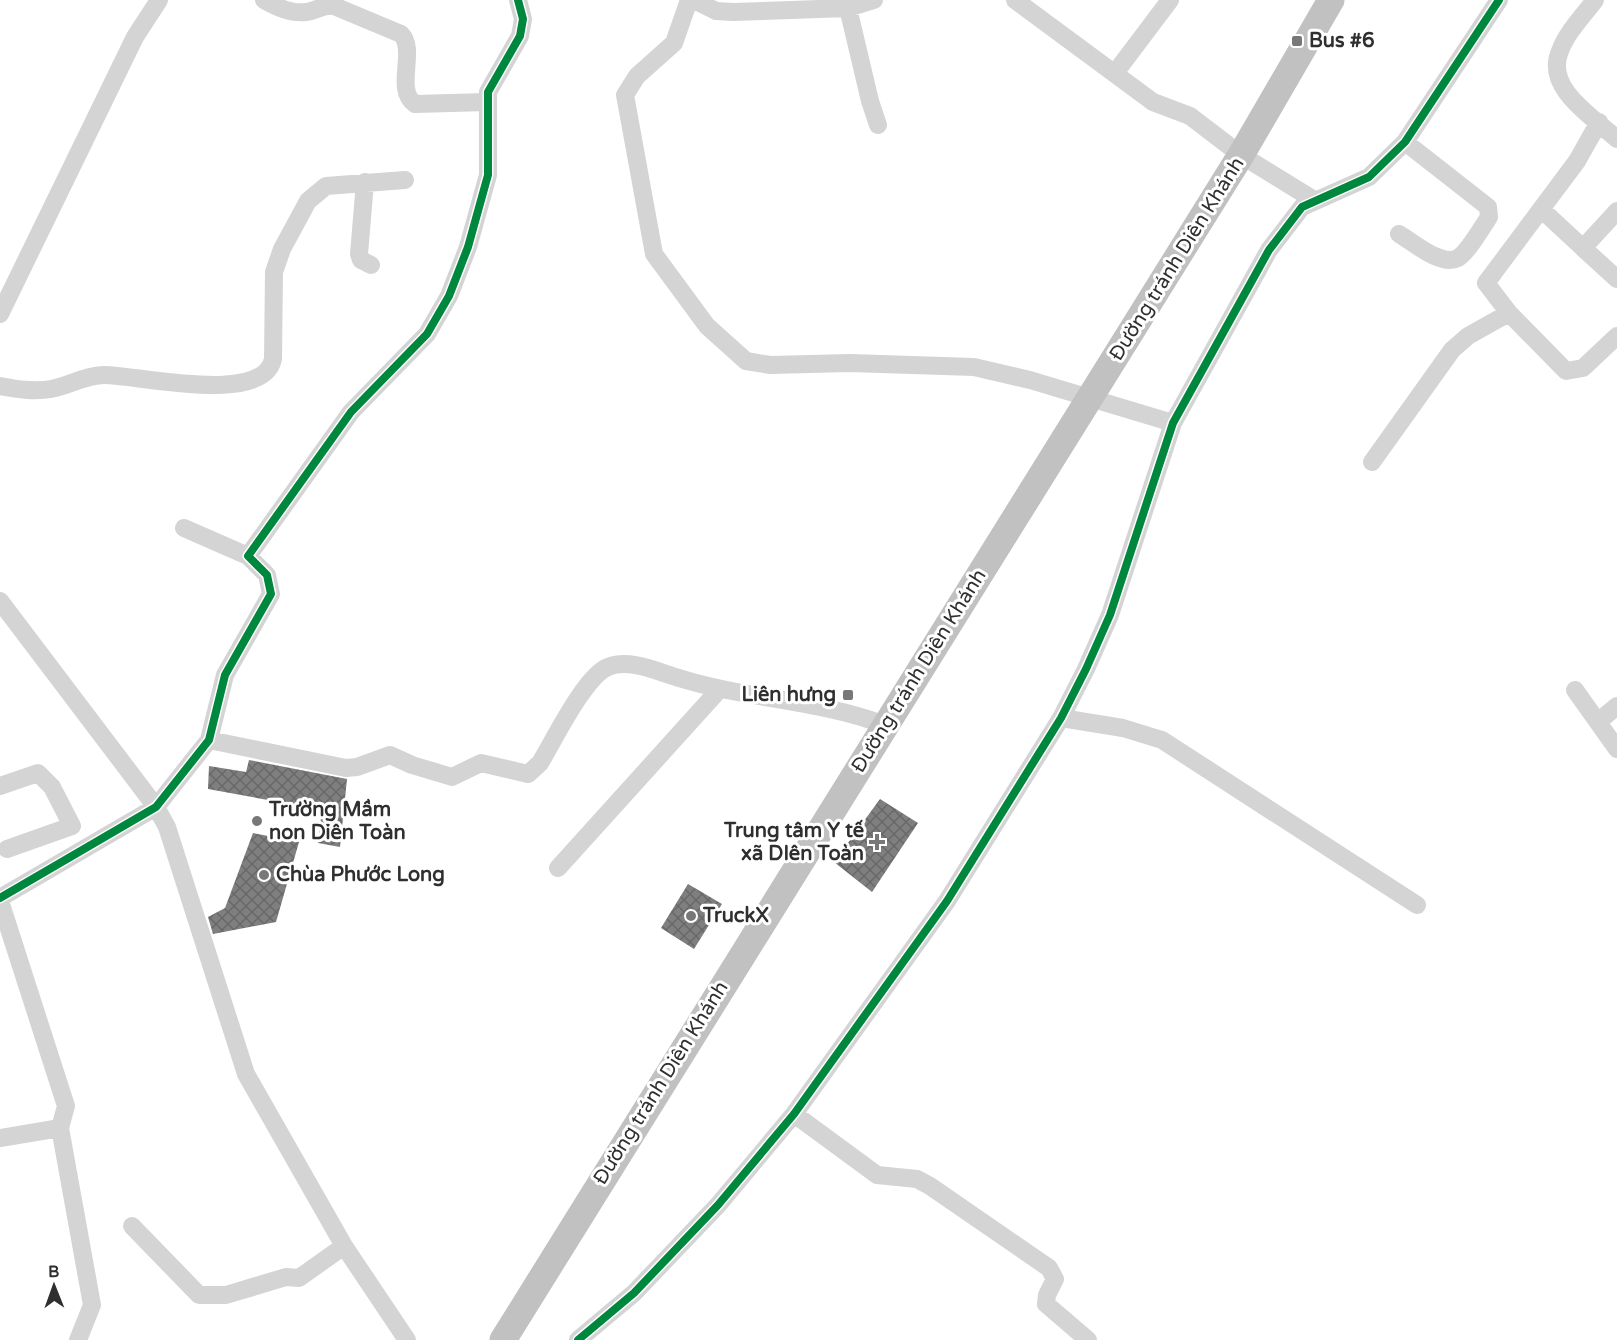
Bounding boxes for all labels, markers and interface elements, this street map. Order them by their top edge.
place label: Bus #6 [1309,29,1375,53]
marker: Bus #6 [1290,34,1304,48]
street label: Đường tránh Diên Khánh [1104,153,1250,365]
street label: Đường tránh Diên Khánh [846,565,992,777]
place label: Liên hưng [742,683,836,707]
marker: Liên hưng [841,688,855,702]
place label: Trường Mầm non Diên Toàn [268,798,406,845]
marker: Trường Mầm non Diên Toàn [250,814,264,828]
place label: Trung tâm Y tế xã DIên Toàn [723,819,864,866]
marker: Trung tâm Y tế xã DIên Toàn [868,833,886,851]
place label: Chùa Phước Long [276,863,445,887]
marker: Chùa Phước Long [257,868,271,882]
place label: TruckX [702,904,769,928]
marker: TruckX [684,909,698,923]
street label: Đường tránh Diên Khánh [588,977,734,1189]
north arrow [24,1256,84,1316]
text: B [48,1262,59,1282]

